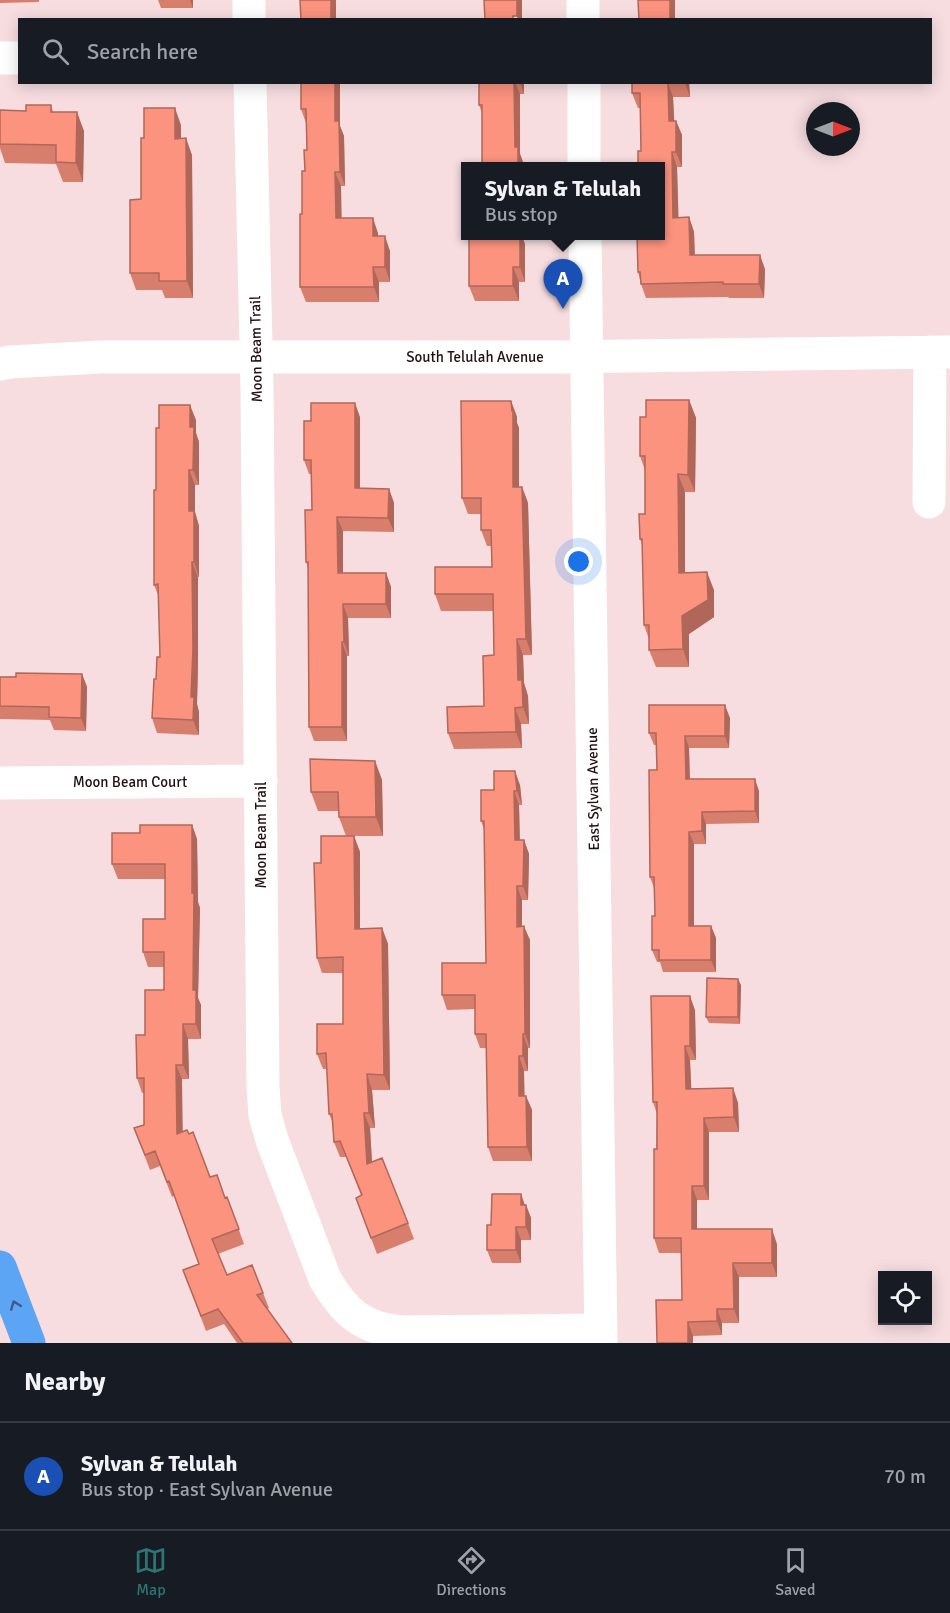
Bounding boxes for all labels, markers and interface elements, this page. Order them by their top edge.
search box [18,18,932,84]
icon: search [39,35,72,68]
text: Search here [87,38,198,65]
north arrow [806,102,860,156]
popup [461,162,665,240]
text: Sylvan & Telulah [485,175,641,202]
text: Bus stop [485,202,558,227]
pin: A [544,260,582,309]
street label: Moon Beam Trail [246,295,266,403]
street label: South Telulah Avenue [406,348,544,366]
your location [564,547,593,576]
street label: East Sylvan Avenue [583,727,603,851]
street label: Moon Beam Court [73,773,187,791]
street label: Moon Beam Trail [252,782,270,888]
map controls [878,1271,932,1325]
button: locate [878,1271,932,1325]
one-way arrow [10,1300,22,1311]
text: Nearby [24,1366,105,1398]
text: Sylvan & Telulah [81,1450,238,1477]
text: A [37,1464,50,1489]
text: 70 m [884,1464,926,1489]
text: Bus stop · East Sylvan Avenue [81,1477,333,1502]
tab: Map [134,1544,167,1600]
tab: Directions [436,1544,506,1600]
tab: Saved [775,1544,816,1600]

